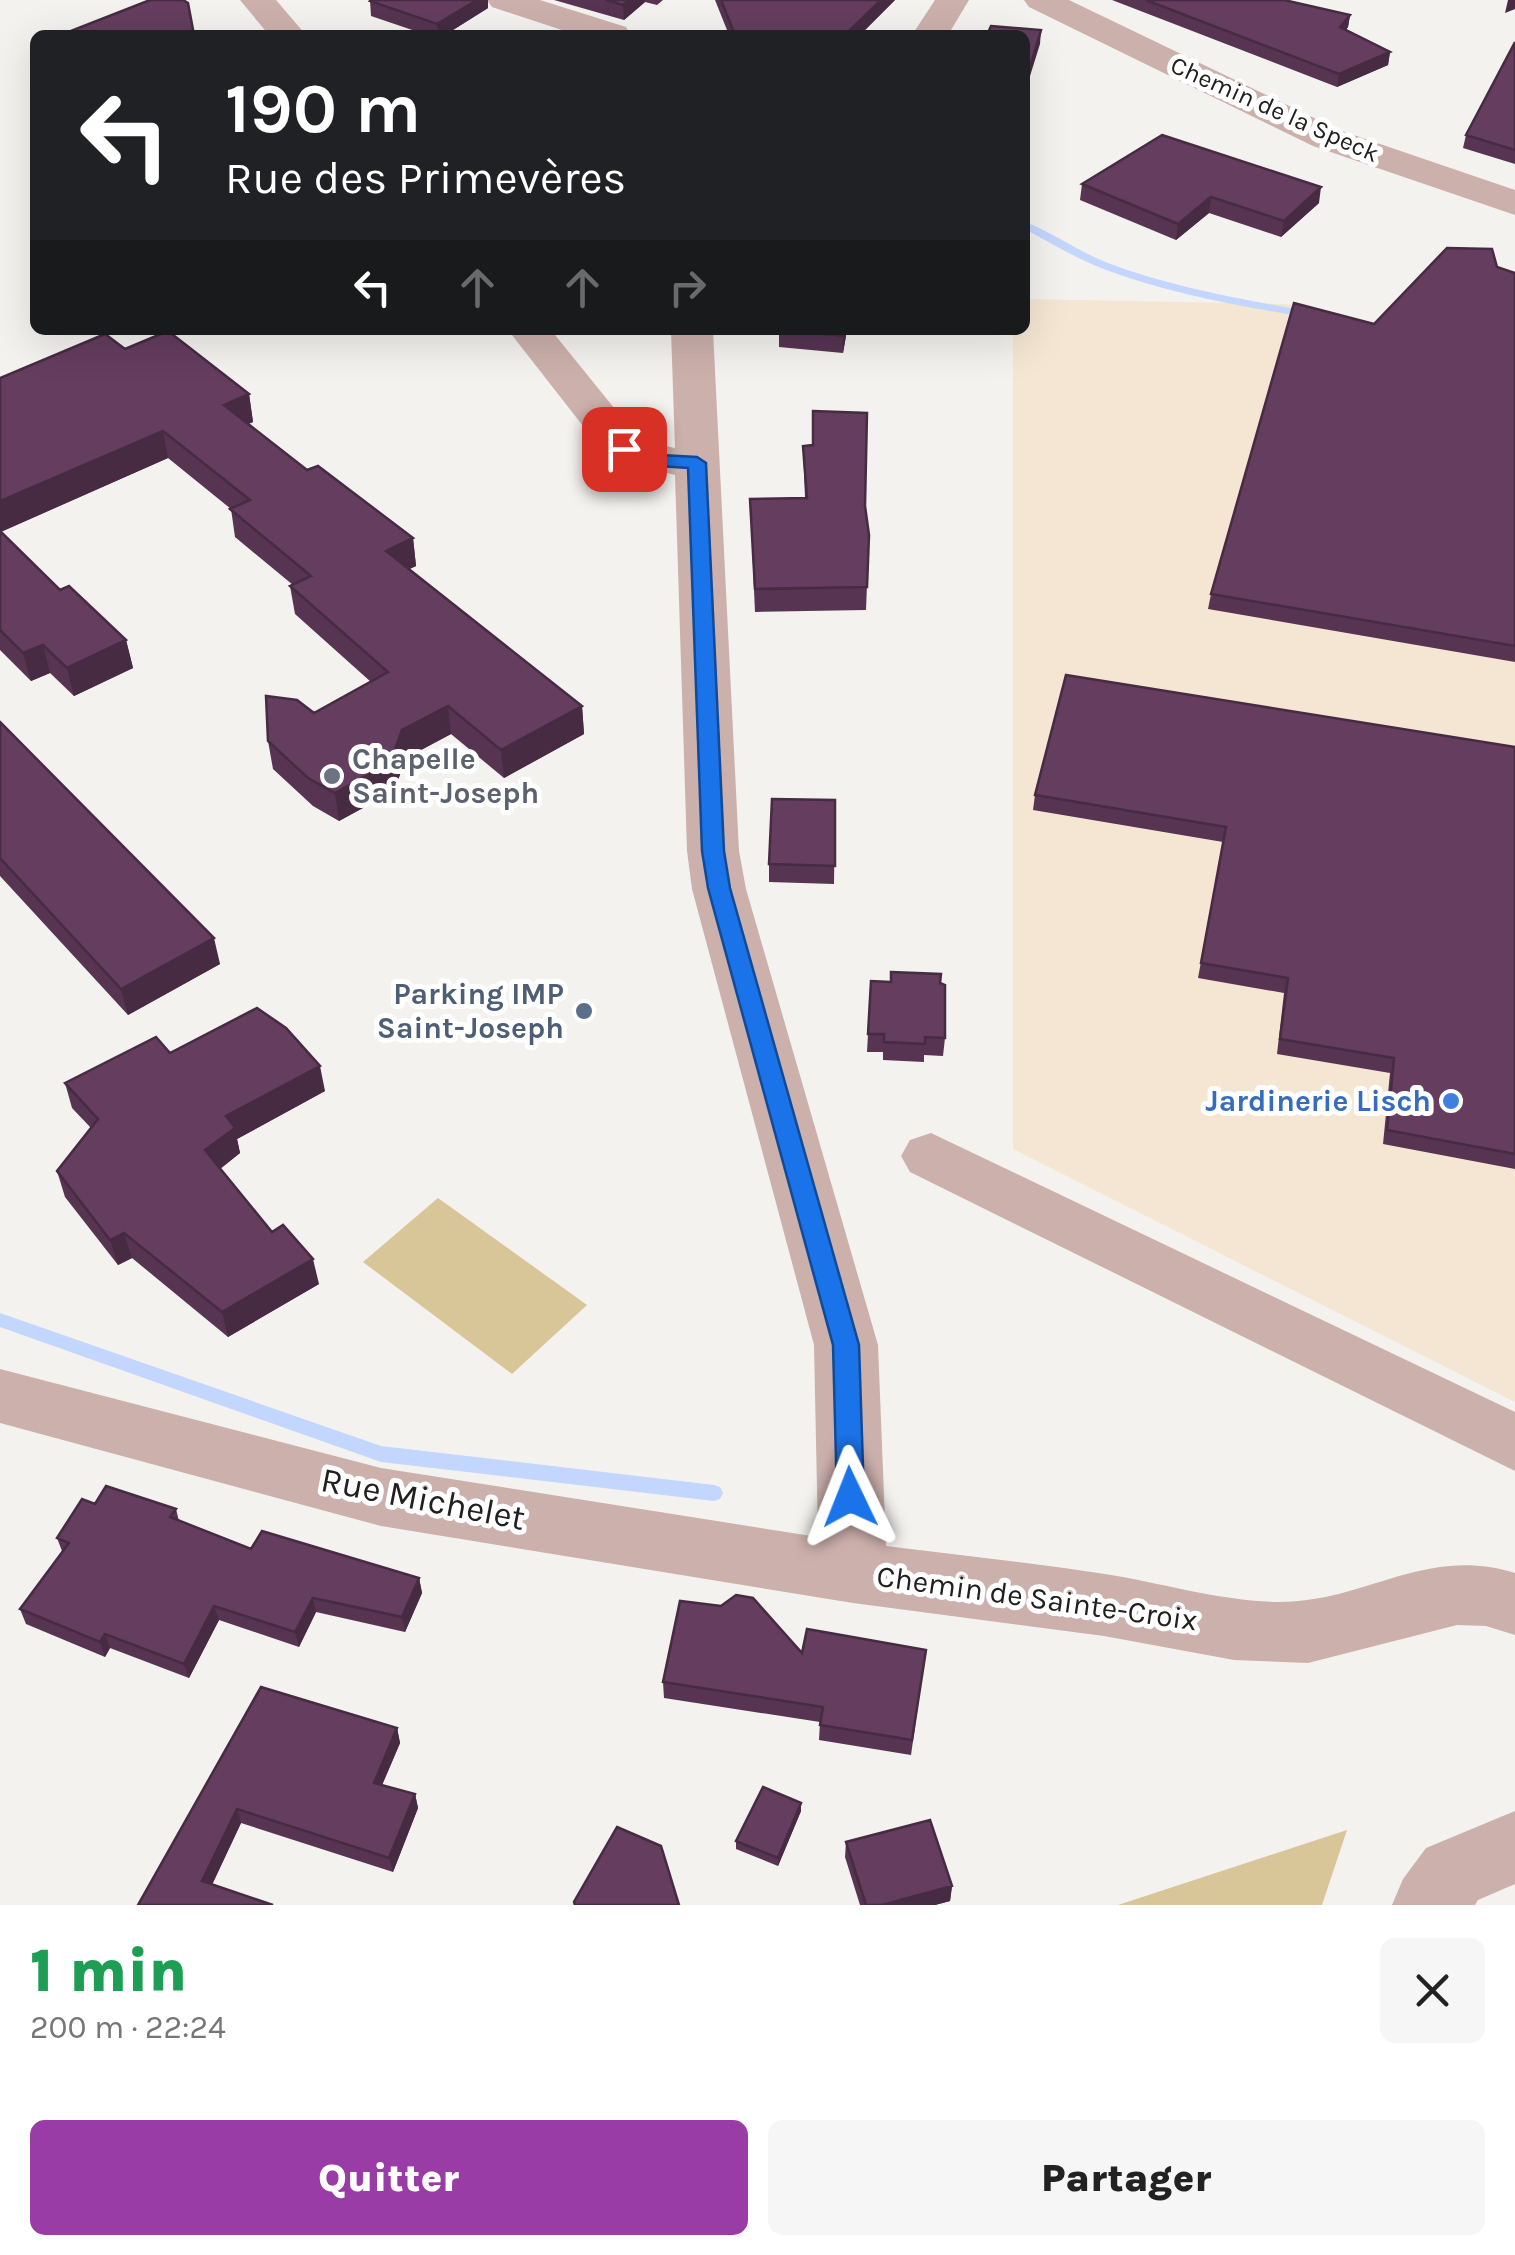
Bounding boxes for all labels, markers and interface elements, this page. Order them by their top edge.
street label: Chemin de la Speck [1166,50,1384,168]
text: 190 m [225,68,421,150]
icon: left [60,70,190,200]
text: Rue des Primevères [225,152,626,204]
icon: left [345,260,400,315]
icon: ahead [450,260,505,315]
icon: ahead [555,260,610,315]
icon: right [660,260,715,315]
pin [582,407,667,492]
icon: arrive [597,422,652,477]
place label: Chapelle Saint-Joseph [352,741,539,811]
marker: Chapelle Saint-Joseph [321,765,343,787]
place label: Parking IMP Saint-Joseph [377,976,564,1046]
marker: Parking IMP Saint-Joseph [573,1000,595,1022]
place label: Jardinerie Lisch [1205,1083,1431,1119]
marker: Jardinerie Lisch [1440,1090,1462,1112]
position arrow [798,1445,902,1549]
street label: Rue Michelet [317,1459,529,1539]
street label: Chemin de Sainte-Croix [874,1558,1200,1638]
text: 1 min [30,1936,187,2006]
button: close [1380,1938,1485,2043]
text: 200 m · 22:24 [30,2009,226,2046]
button: Quitter [30,2120,748,2235]
button: Partager [768,2120,1485,2235]

